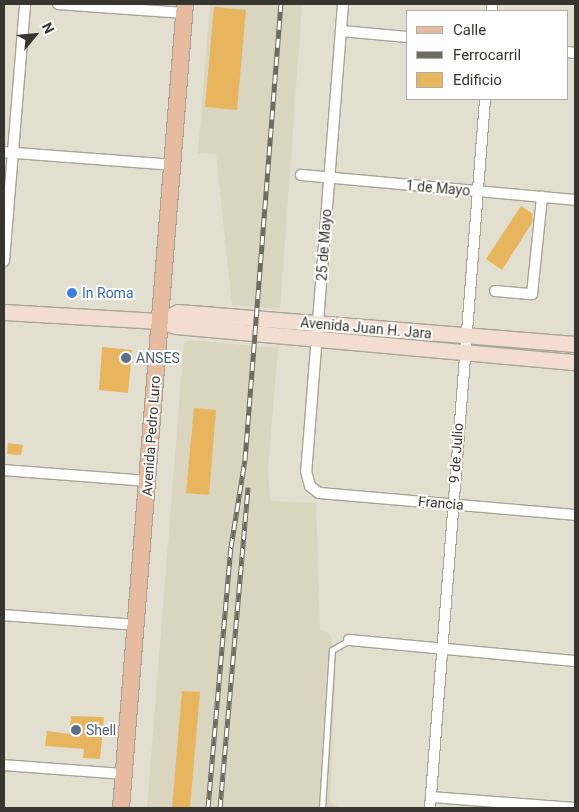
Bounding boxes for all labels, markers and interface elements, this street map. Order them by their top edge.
north arrow [10,10,60,60]
legend [406,10,569,100]
text: N [39,20,58,36]
text: Calle [453,21,486,39]
text: Ferrocarril [453,46,521,64]
text: Edificio [453,71,502,89]
street label: 1 de Mayo [405,177,471,199]
street label: 25 de Mayo [313,208,335,282]
place label: In Roma [82,285,134,301]
marker: In Roma [66,287,78,299]
street label: Avenida Juan H. Jara [300,314,432,342]
place label: ANSES [136,350,180,366]
marker: ANSES [120,352,132,364]
street label: Avenida Pedro Luro [138,375,164,497]
street label: 9 de Julio [446,422,466,484]
street label: Francia [417,493,465,513]
place label: Shell [86,722,116,738]
marker: Shell [70,724,82,736]

